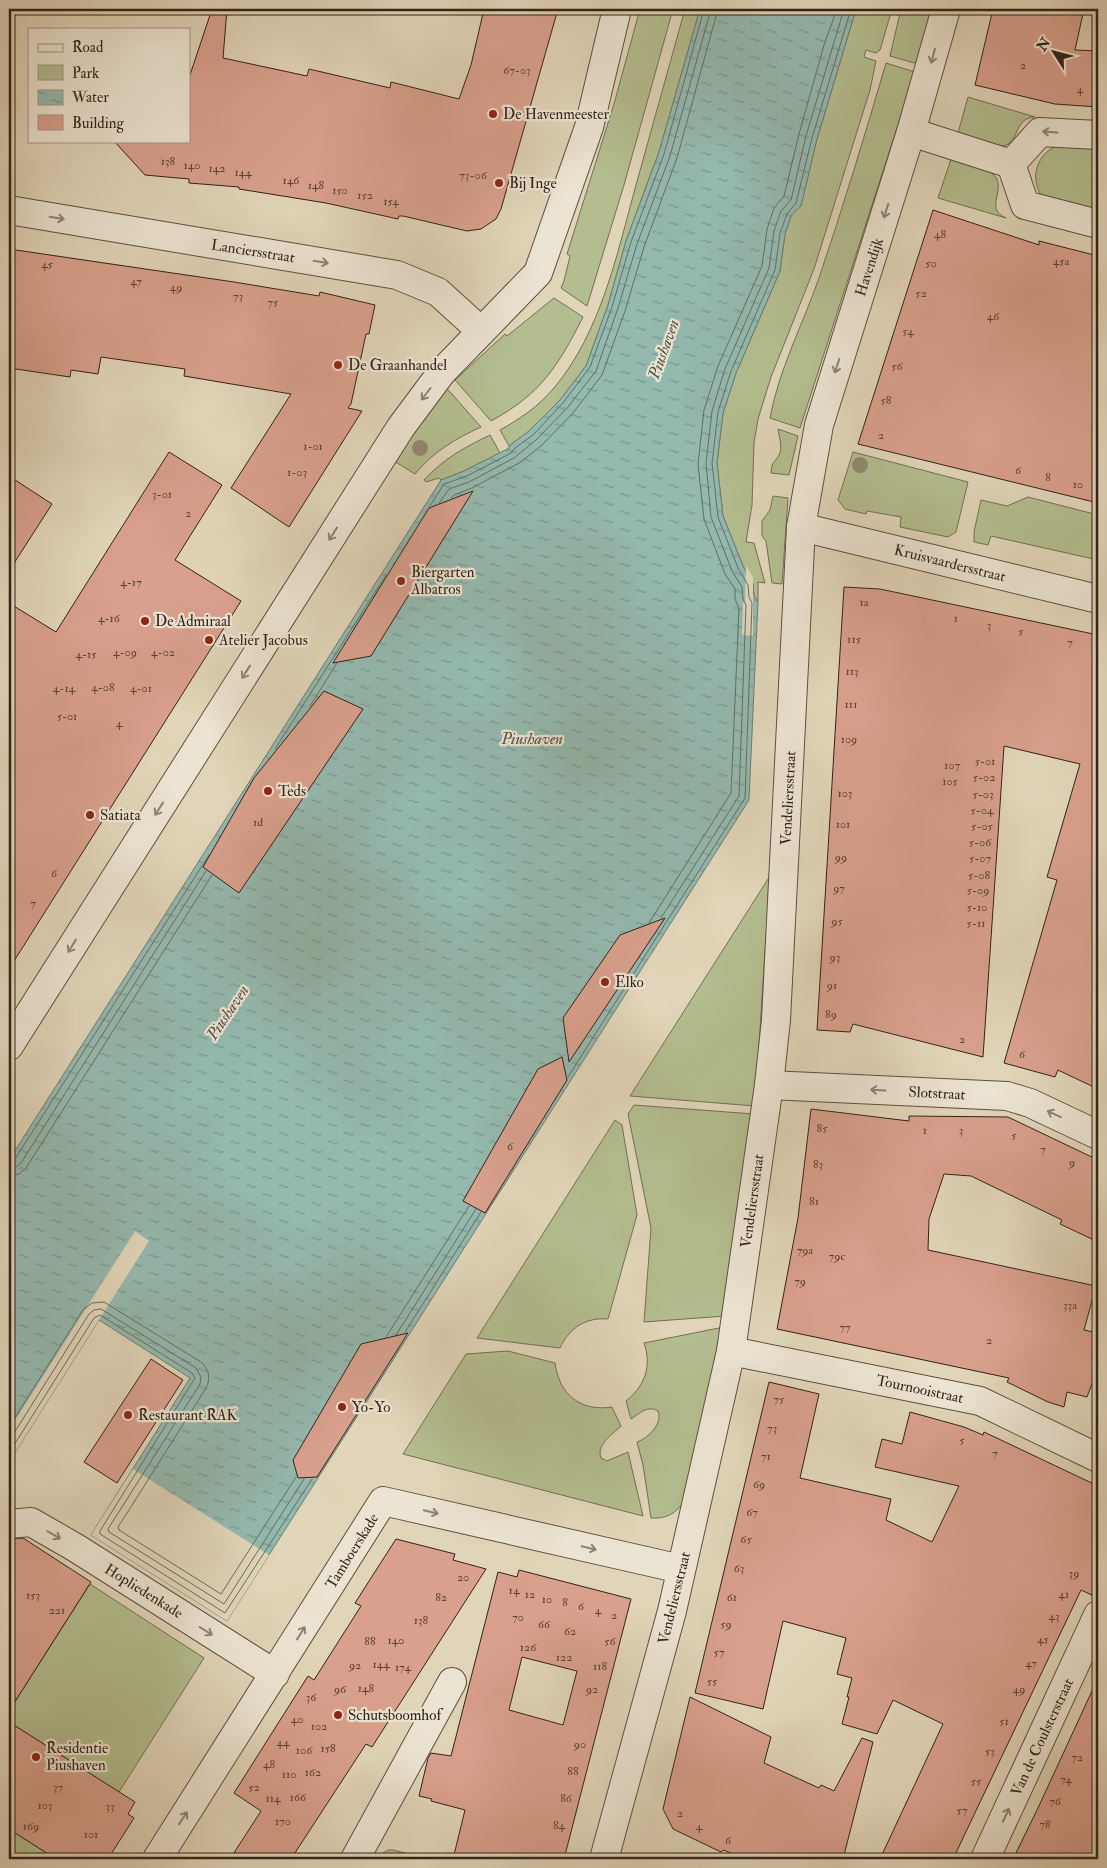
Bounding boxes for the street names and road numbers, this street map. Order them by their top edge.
street label: Havendijk [851,235,888,299]
street label: Lanciersstraat [210,236,296,268]
street label: Kruisvaardersstraat [892,540,1008,587]
street label: Vendeliersstraat [777,750,800,846]
street label: Slotstraat [908,1083,966,1104]
street label: Vendeliersstraat [737,1153,769,1249]
street label: Tournooistraat [875,1371,965,1408]
street label: Tamboerskade [322,1510,383,1593]
street label: Vendeliersstraat [654,1550,695,1646]
street label: Hopliedenkade [100,1560,187,1624]
street label: Van de Coulsterstraat [1007,1675,1078,1799]

